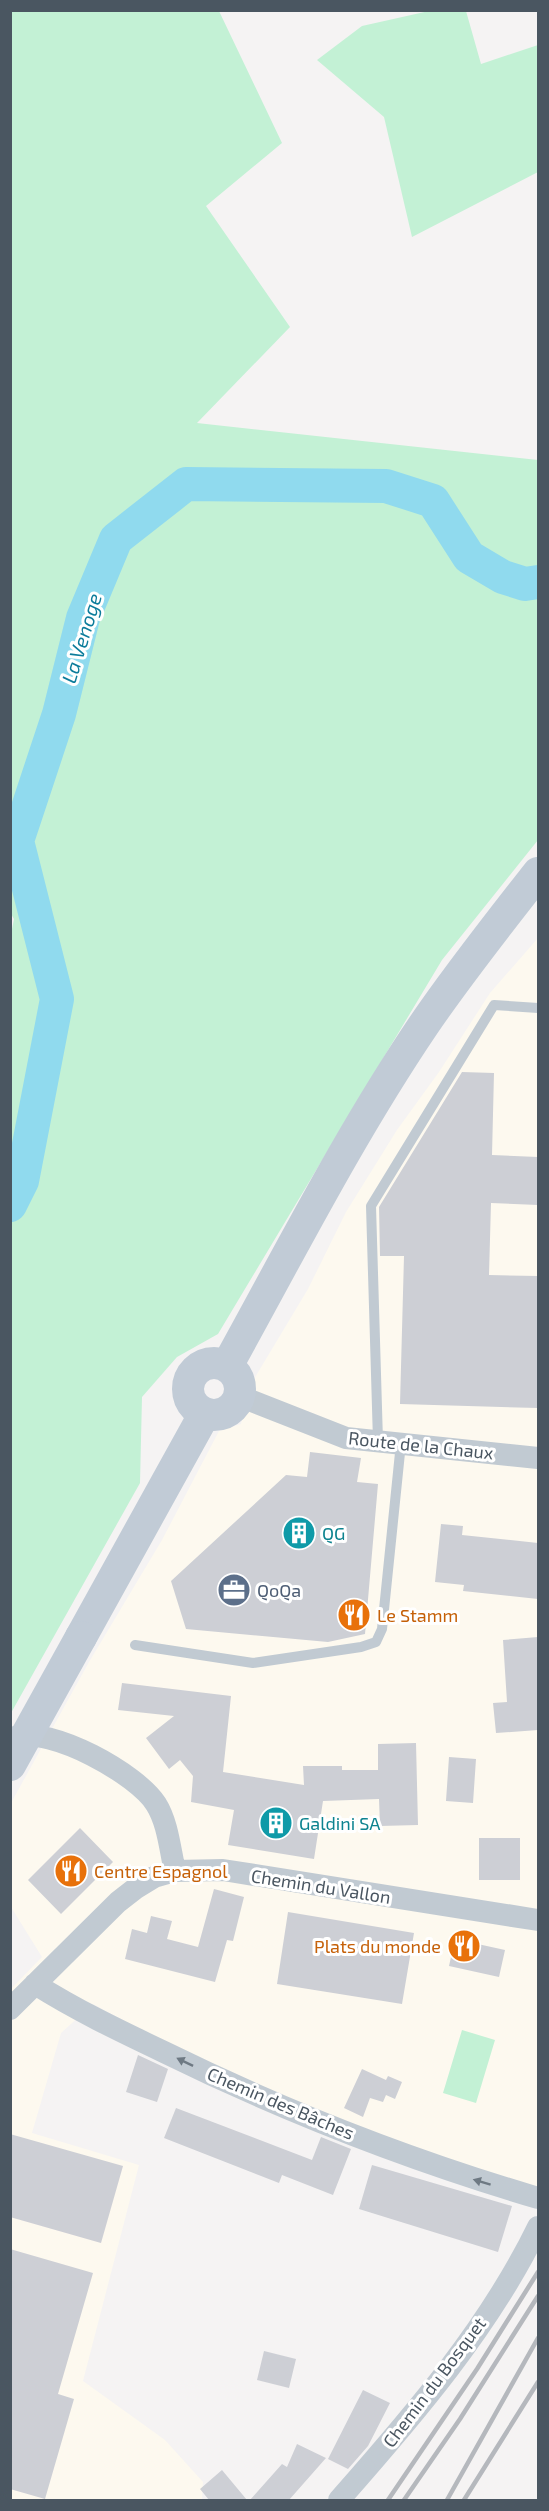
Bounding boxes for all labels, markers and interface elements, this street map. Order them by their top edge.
water label: La Venoge [56,590,106,686]
street label: Route de la Chaux [347,1426,495,1464]
building icon: QG [281,1515,317,1551]
place label: QG [322,1522,345,1544]
office icon: QoQa [216,1572,252,1608]
place label: QoQa [257,1579,301,1601]
restaurant icon: Le Stamm [336,1597,372,1633]
place label: Le Stamm [377,1604,458,1626]
building icon: Galdini SA [258,1805,294,1841]
place label: Galdini SA [299,1812,381,1834]
restaurant icon: Centre Espagnol [53,1853,89,1889]
place label: Centre Espagnol [94,1860,228,1882]
street label: Chemin du Vallon [250,1864,392,1908]
restaurant icon: Plats du monde [446,1928,482,1964]
place label: Plats du monde [314,1935,441,1957]
one-way arrow [176,2057,193,2067]
street label: Chemin des Bâches [204,2062,358,2144]
one-way arrow [473,2177,491,2186]
street label: Chemin du Bosquet [378,2312,490,2451]

